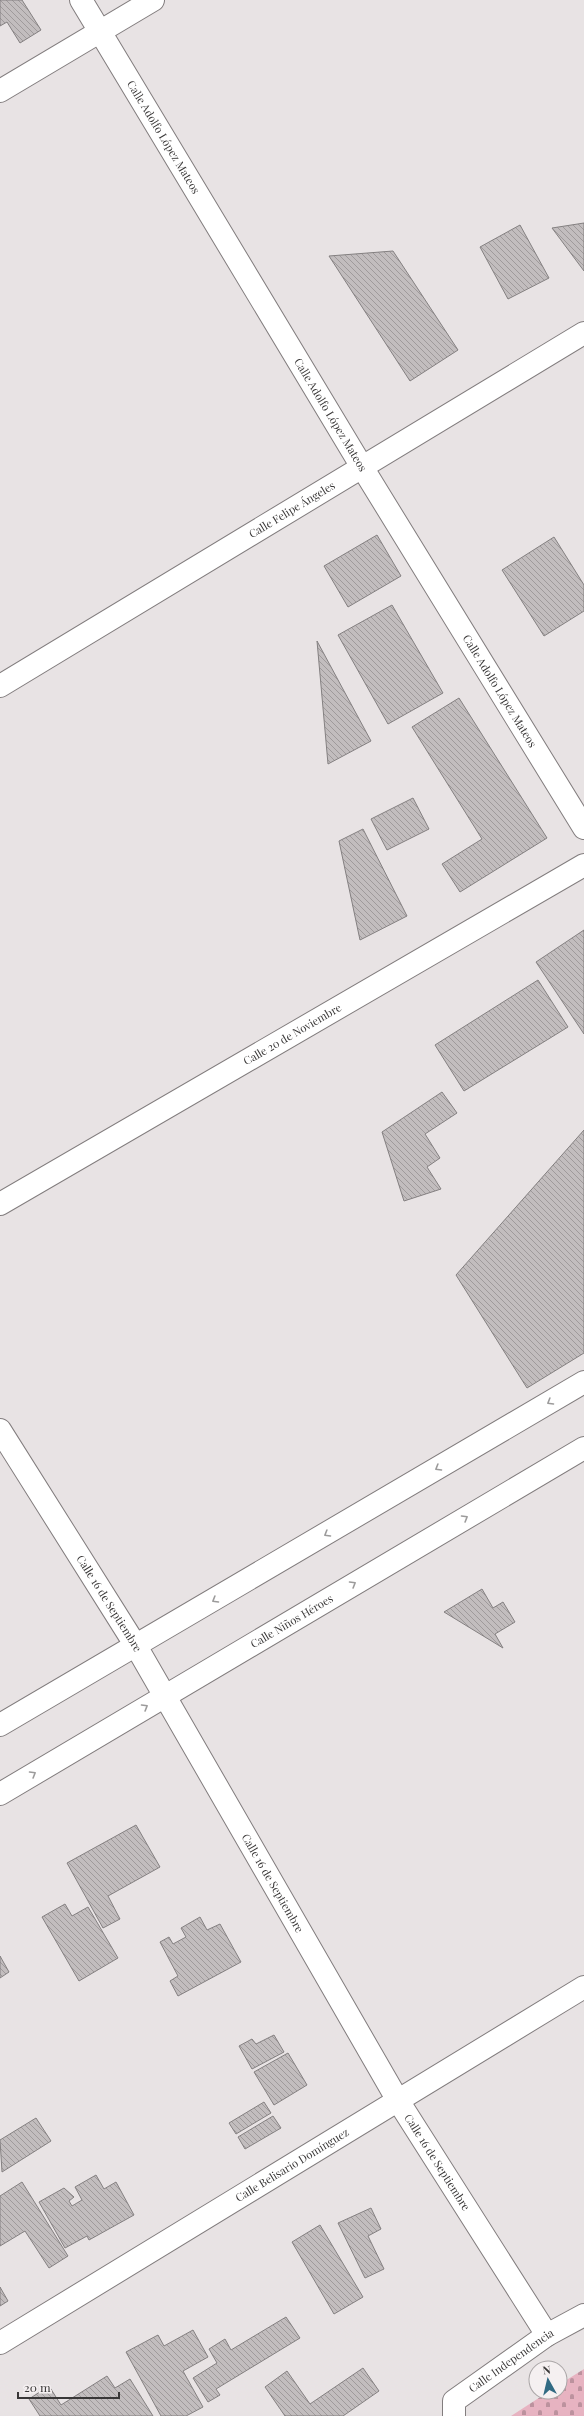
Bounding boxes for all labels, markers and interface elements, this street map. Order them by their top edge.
street label: Calle Adolfo López Mateos [124,77,204,196]
street label: Calle Adolfo López Mateos [291,355,371,474]
street label: Calle Felipe Ángeles [246,477,338,541]
street label: Calle Adolfo López Mateos [460,632,541,750]
street label: Calle 20 de Noviembre [240,999,344,1068]
one-way arrow [547,1397,554,1404]
one-way arrow [435,1463,443,1470]
one-way arrow [461,1515,468,1523]
one-way arrow [324,1529,331,1537]
street label: Calle 16 de Septiembre [74,1552,146,1655]
one-way arrow [349,1582,356,1589]
street label: Calle Niños Héroes [247,1590,336,1651]
one-way arrow [212,1596,219,1603]
one-way arrow [141,1705,148,1712]
one-way arrow [29,1772,36,1779]
street label: Calle 16 de Septiembre [239,1831,308,1935]
street label: Calle 16 de Septiembre [401,2111,474,2214]
street label: Calle Belisario Domínguez [232,2124,351,2205]
street label: Calle Independencia [465,2325,557,2395]
north arrow [528,2360,568,2400]
text: N [542,2362,552,2378]
scale bar [18,2374,119,2400]
text: 20 m [24,2379,51,2395]

